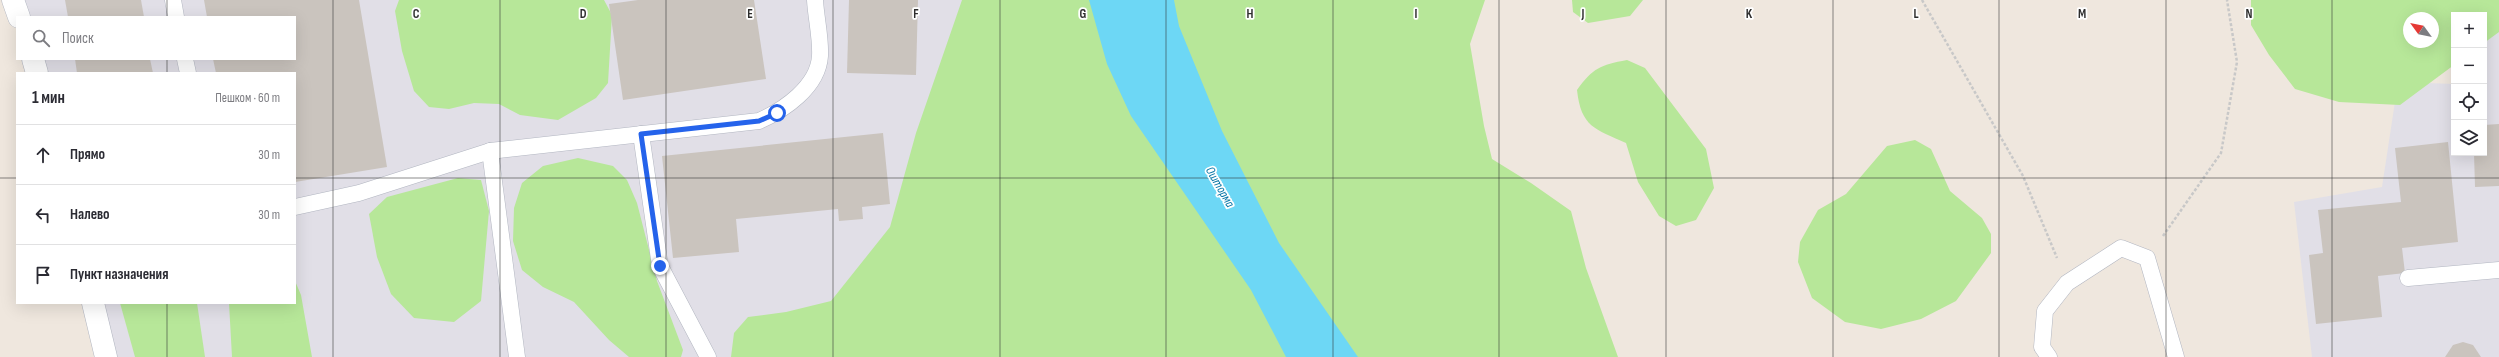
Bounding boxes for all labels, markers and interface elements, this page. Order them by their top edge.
text: C [413,6,420,22]
text: D [580,6,587,22]
text: E [747,6,753,22]
text: F [913,6,919,22]
text: G [1080,6,1087,22]
text: H [1247,6,1254,22]
text: I [1415,6,1418,22]
text: J [1581,6,1585,22]
text: K [1746,6,1753,22]
text: L [1913,6,1919,22]
text: M [2078,6,2086,22]
text: N [2246,6,2253,22]
north arrow [2403,12,2439,48]
map controls [2451,12,2487,156]
button: + [2451,12,2487,48]
search box [16,16,296,60]
icon: search [30,27,52,49]
text: Поиск [62,29,94,48]
button: − [2451,48,2487,84]
button: locate [2451,84,2487,120]
text: 1 мин [32,88,65,108]
text: Пешком · 60 m [215,90,280,106]
route start [768,104,786,122]
button: layers [2451,120,2487,156]
icon: ahead [32,144,54,166]
text: Прямо [70,145,105,164]
text: 30 m [258,147,280,163]
water label: Ошторма [1202,164,1238,211]
icon: left [32,204,54,226]
text: Налево [70,205,110,224]
text: 30 m [258,207,280,223]
route end [651,257,669,275]
icon: arrive [32,264,54,286]
text: Пункт назначения [70,265,168,284]

